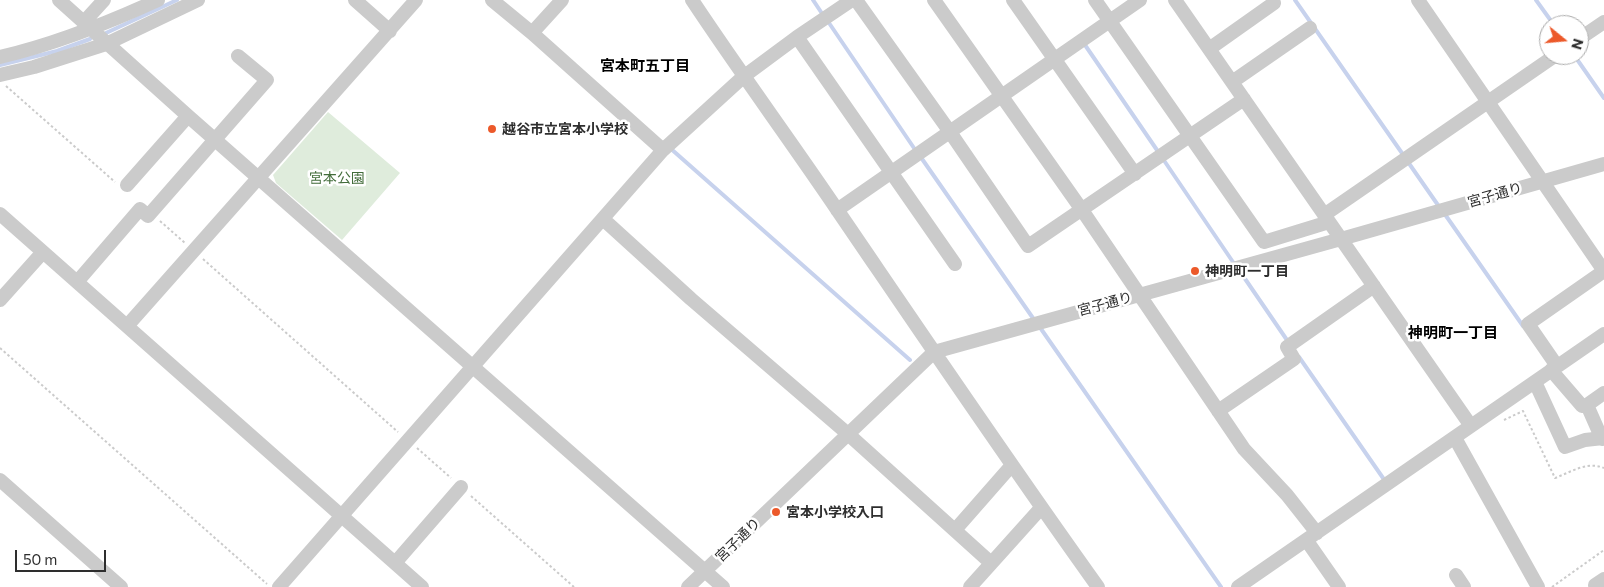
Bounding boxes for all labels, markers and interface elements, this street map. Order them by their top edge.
north arrow [1539,15,1589,65]
text: N [1568,37,1588,52]
district label: 宮本町五丁目 [600,57,690,75]
place label: 越谷市立宮本小学校 [502,121,628,137]
marker: 越谷市立宮本小学校 [486,123,498,135]
park label: 宮本公園 [309,170,365,186]
street label: 宮子通り [1466,179,1524,211]
place label: 神明町一丁目 [1205,263,1289,279]
marker: 神明町一丁目 [1189,265,1201,277]
street label: 宮子通り [1076,289,1134,319]
district label: 神明町一丁目 [1408,324,1498,342]
place label: 宮本小学校入口 [786,504,884,520]
marker: 宮本小学校入口 [770,506,782,518]
street label: 宮子通り [712,515,764,565]
scale bar [18,540,109,572]
text: 50 m [23,550,57,568]

